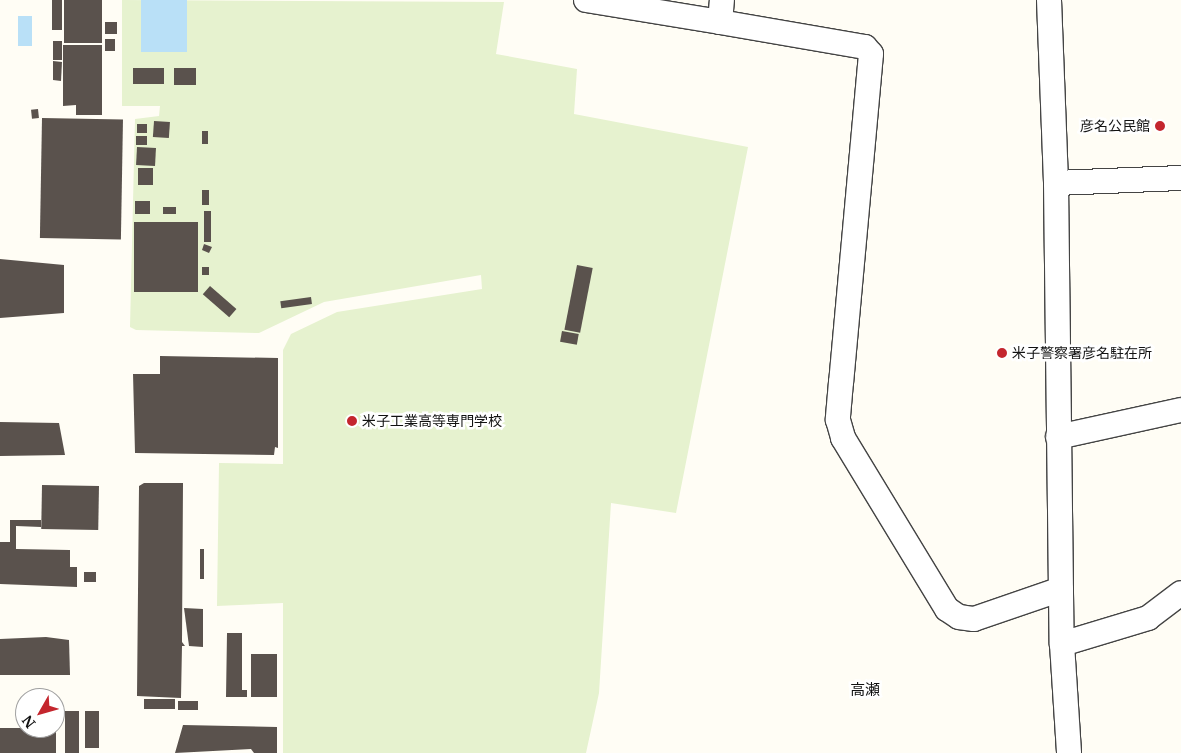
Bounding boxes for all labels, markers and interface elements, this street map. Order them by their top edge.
place label: 彦名公民館 [1080,118,1150,134]
marker: 彦名公民館 [1154,120,1166,132]
place label: 米子警察署彦名駐在所 [1012,345,1152,361]
marker: 米子警察署彦名駐在所 [996,347,1008,359]
place label: 米子工業高等専門学校 [362,413,502,429]
marker: 米子工業高等専門学校 [346,415,358,427]
district label: 高瀬 [850,681,880,699]
north arrow [15,688,65,738]
text: N [18,712,39,732]

